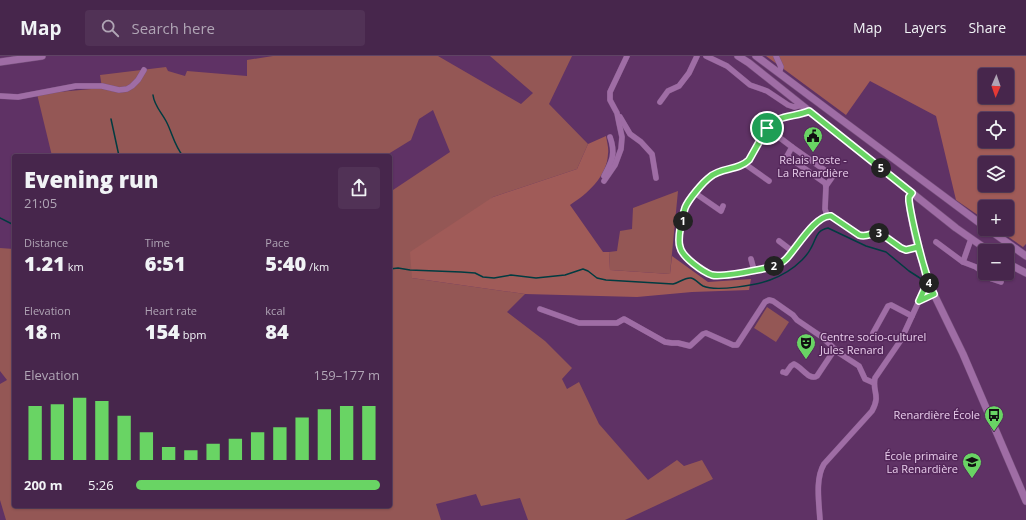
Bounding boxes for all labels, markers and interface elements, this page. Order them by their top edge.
search box [85,10,365,46]
text: Map [20,15,61,41]
icon: search [99,17,121,39]
text: Search here [131,18,215,38]
text: Map [853,18,882,37]
text: Layers [904,18,946,37]
text: Share [968,18,1006,37]
north arrow [978,68,1014,104]
map controls [978,68,1014,280]
pin [750,111,784,145]
button: locate [978,112,1014,148]
icon: arrive [756,117,778,139]
public building icon: Relais Poste - La Renardière [802,125,824,153]
place label: Relais Poste - La Renardière [777,152,849,180]
button: layers [978,156,1014,192]
pin: 5 [871,158,891,178]
text: 5 [878,160,884,175]
text: Evening run [24,164,159,194]
button: share [338,167,380,209]
text: 21:05 [24,194,57,212]
button: + [978,200,1014,236]
pin: 1 [673,211,693,231]
text: 1 [680,213,686,228]
pin: 3 [869,223,889,243]
text: 3 [876,225,882,240]
text: Distance [24,235,68,250]
text: Time [145,235,170,250]
text: Pace [265,235,290,250]
button: − [978,244,1014,280]
text: 1.21 [24,250,65,277]
text: 6:51 [145,250,186,277]
text: 5:40 [265,250,306,277]
pin: 2 [764,256,784,276]
text: 2 [771,258,777,273]
text: km [65,259,84,274]
text: /km [306,259,329,274]
pin: 4 [919,273,939,293]
text: 4 [926,275,932,290]
text: Elevation [24,303,71,318]
text: Heart rate [145,303,197,318]
text: kcal [265,303,285,318]
text: 18 [24,318,47,345]
text: 154 [145,318,180,345]
text: 84 [265,318,289,345]
text: m [47,327,60,342]
text: bpm [180,327,206,342]
place label: Centre socio-culturel Jules Renard [819,329,926,357]
theatre icon: Centre socio-culturel Jules Renard [795,332,817,360]
text: Elevation [24,366,79,384]
text: 159–177 m [313,366,380,384]
bus stop icon: Renardière École [983,404,1005,432]
place label: Renardière École [894,407,980,422]
place label: École primaire La Renardière [884,448,958,476]
school or university icon: École primaire La Renardière [961,451,983,479]
text: 200 m [24,476,62,494]
text: 5:26 [88,476,114,494]

